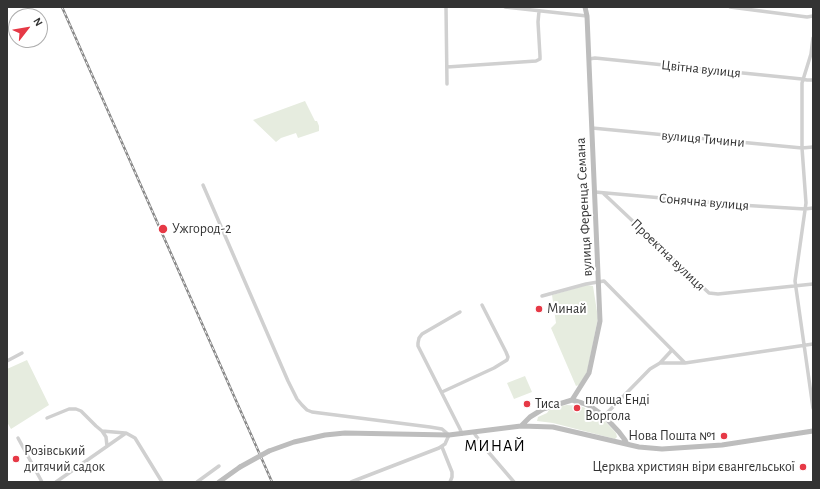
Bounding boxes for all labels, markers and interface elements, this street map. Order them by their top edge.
north arrow [8,8,48,48]
text: N [31,16,45,28]
street label: Цвітна вулиця [660,56,742,82]
street label: вулиця Тичини [661,127,745,151]
street label: вулиця Ференца Семана [572,137,596,277]
street label: Сонячна вулиця [658,190,750,214]
street label: Проектна вулиця [627,215,709,295]
place label: Ужгород-2 [172,221,231,237]
marker: Ужгород-2 [157,223,169,235]
place label: Минай [547,301,587,317]
marker: Минай [534,304,544,314]
place label: площа Енді Воргола [585,392,650,424]
place label: Тиса [535,396,560,412]
marker: Тиса [522,399,532,409]
marker: площа Енді Воргола [572,403,582,413]
place label: Нова Пошта №1 [628,428,716,444]
marker: Нова Пошта №1 [719,431,729,441]
district label: МИНАЙ [464,436,526,456]
place label: Розівський дитячий садок [24,443,105,476]
marker: Розівський дитячий садок [11,454,21,464]
place label: Церква християн віри євангельської [592,459,795,475]
marker: Церква християн віри євангельської [798,462,808,472]

